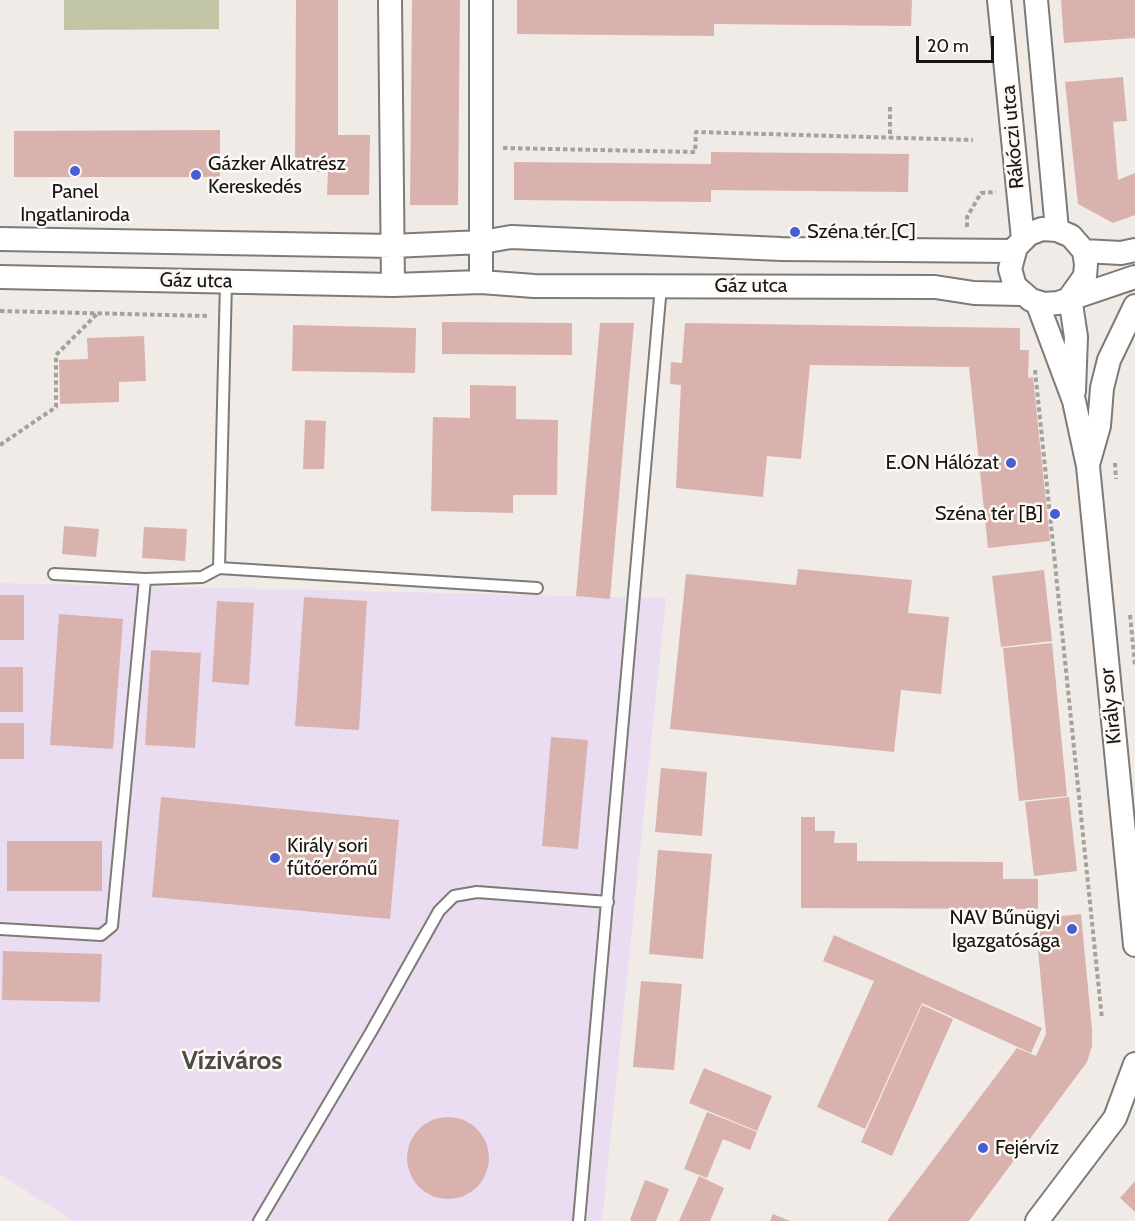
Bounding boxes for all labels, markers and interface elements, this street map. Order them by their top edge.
scale bar [919,24,997,62]
text: 20 m [927,35,969,57]
street label: Rákóczi utca [997,84,1029,190]
place label: Gázker Alkatrész Kereskedés [208,152,346,199]
marker: Panel Ingatlaniroda [68,164,82,178]
marker: Gázker Alkatrész Kereskedés [189,168,203,182]
place label: Panel Ingatlaniroda [20,180,130,227]
place label: Széna tér [C] [807,220,916,244]
marker: Széna tér [C] [788,225,802,239]
street label: Gáz utca [159,268,233,294]
street label: Gáz utca [715,274,787,298]
place label: E.ON Hálózat [886,451,999,475]
marker: E.ON Hálózat [1004,456,1018,470]
place label: Széna tér [B] [935,502,1043,526]
marker: Széna tér [B] [1048,507,1062,521]
street label: Király sor [1095,667,1127,745]
place label: Király sori fűtőerőmű [287,834,377,881]
marker: Király sori fűtőerőmű [268,851,282,865]
place label: NAV Bűnügyi Igazgatósága [950,906,1060,953]
marker: NAV Bűnügyi Igazgatósága [1065,922,1079,936]
district label: Víziváros [182,1045,282,1077]
place label: Fejérvíz [995,1136,1059,1160]
marker: Fejérvíz [976,1141,990,1155]

